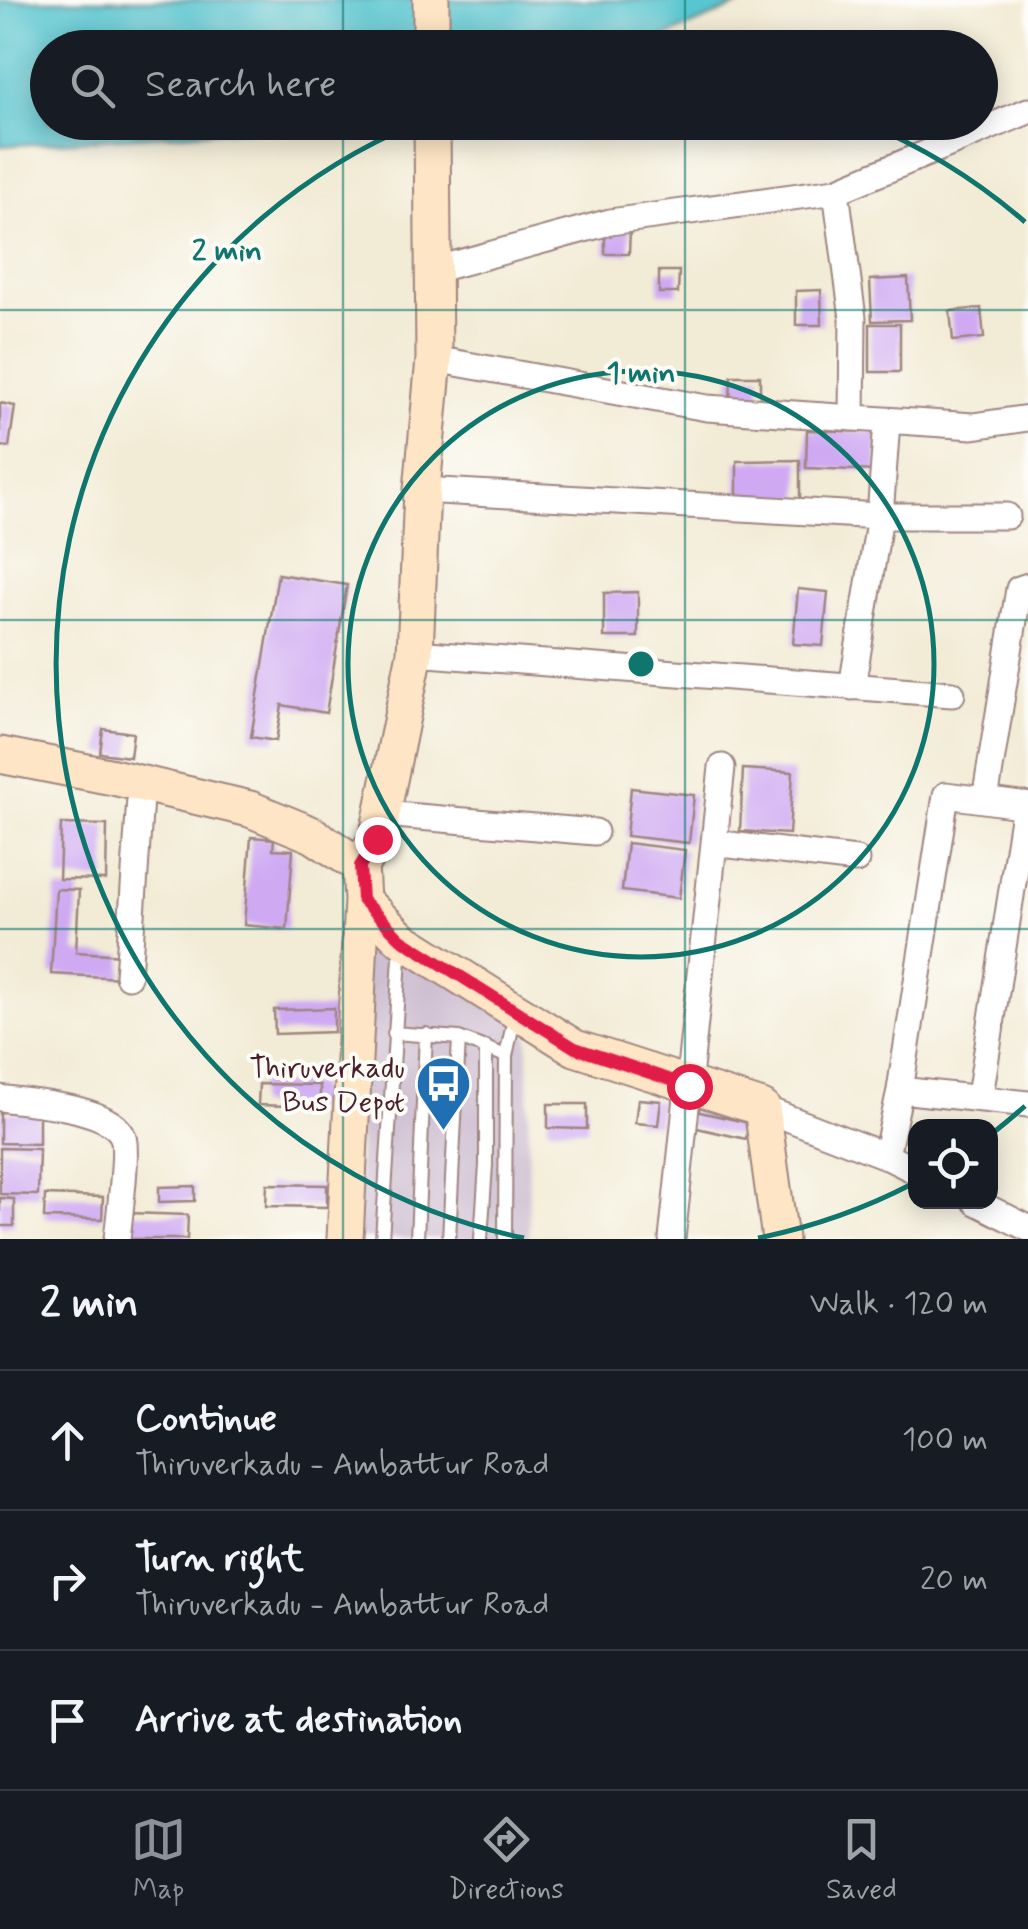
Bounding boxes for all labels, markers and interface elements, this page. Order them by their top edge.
search box [30,30,998,140]
icon: search [65,58,120,113]
text: Search here [145,61,336,110]
text: 2 min [192,232,262,271]
text: 1 min [606,354,676,393]
centre of rings [623,646,659,682]
route end [355,817,401,863]
place label: Thiruverkadu Bus Depot [249,1049,405,1122]
bus stop icon: Thiruverkadu Bus Depot [414,1054,474,1133]
route start [667,1064,713,1110]
map controls [908,1119,998,1209]
button: locate [908,1119,998,1209]
text: 2 min [40,1277,139,1332]
text: Walk · 120 m [810,1283,988,1325]
text: Continue [135,1395,277,1444]
icon: ahead [40,1413,95,1468]
text: 100 m [902,1419,988,1461]
text: Thiruverkadu - Ambattur Road [135,1444,549,1486]
text: Turn right [135,1535,304,1584]
icon: right [40,1553,95,1608]
text: 20 m [920,1559,988,1601]
text: Thiruverkadu - Ambattur Road [135,1584,549,1626]
icon: arrive [40,1693,95,1748]
text: Arrive at destination [135,1696,462,1745]
tab: Map [131,1812,186,1909]
tab: Directions [449,1812,564,1909]
tab: Saved [826,1812,897,1909]

